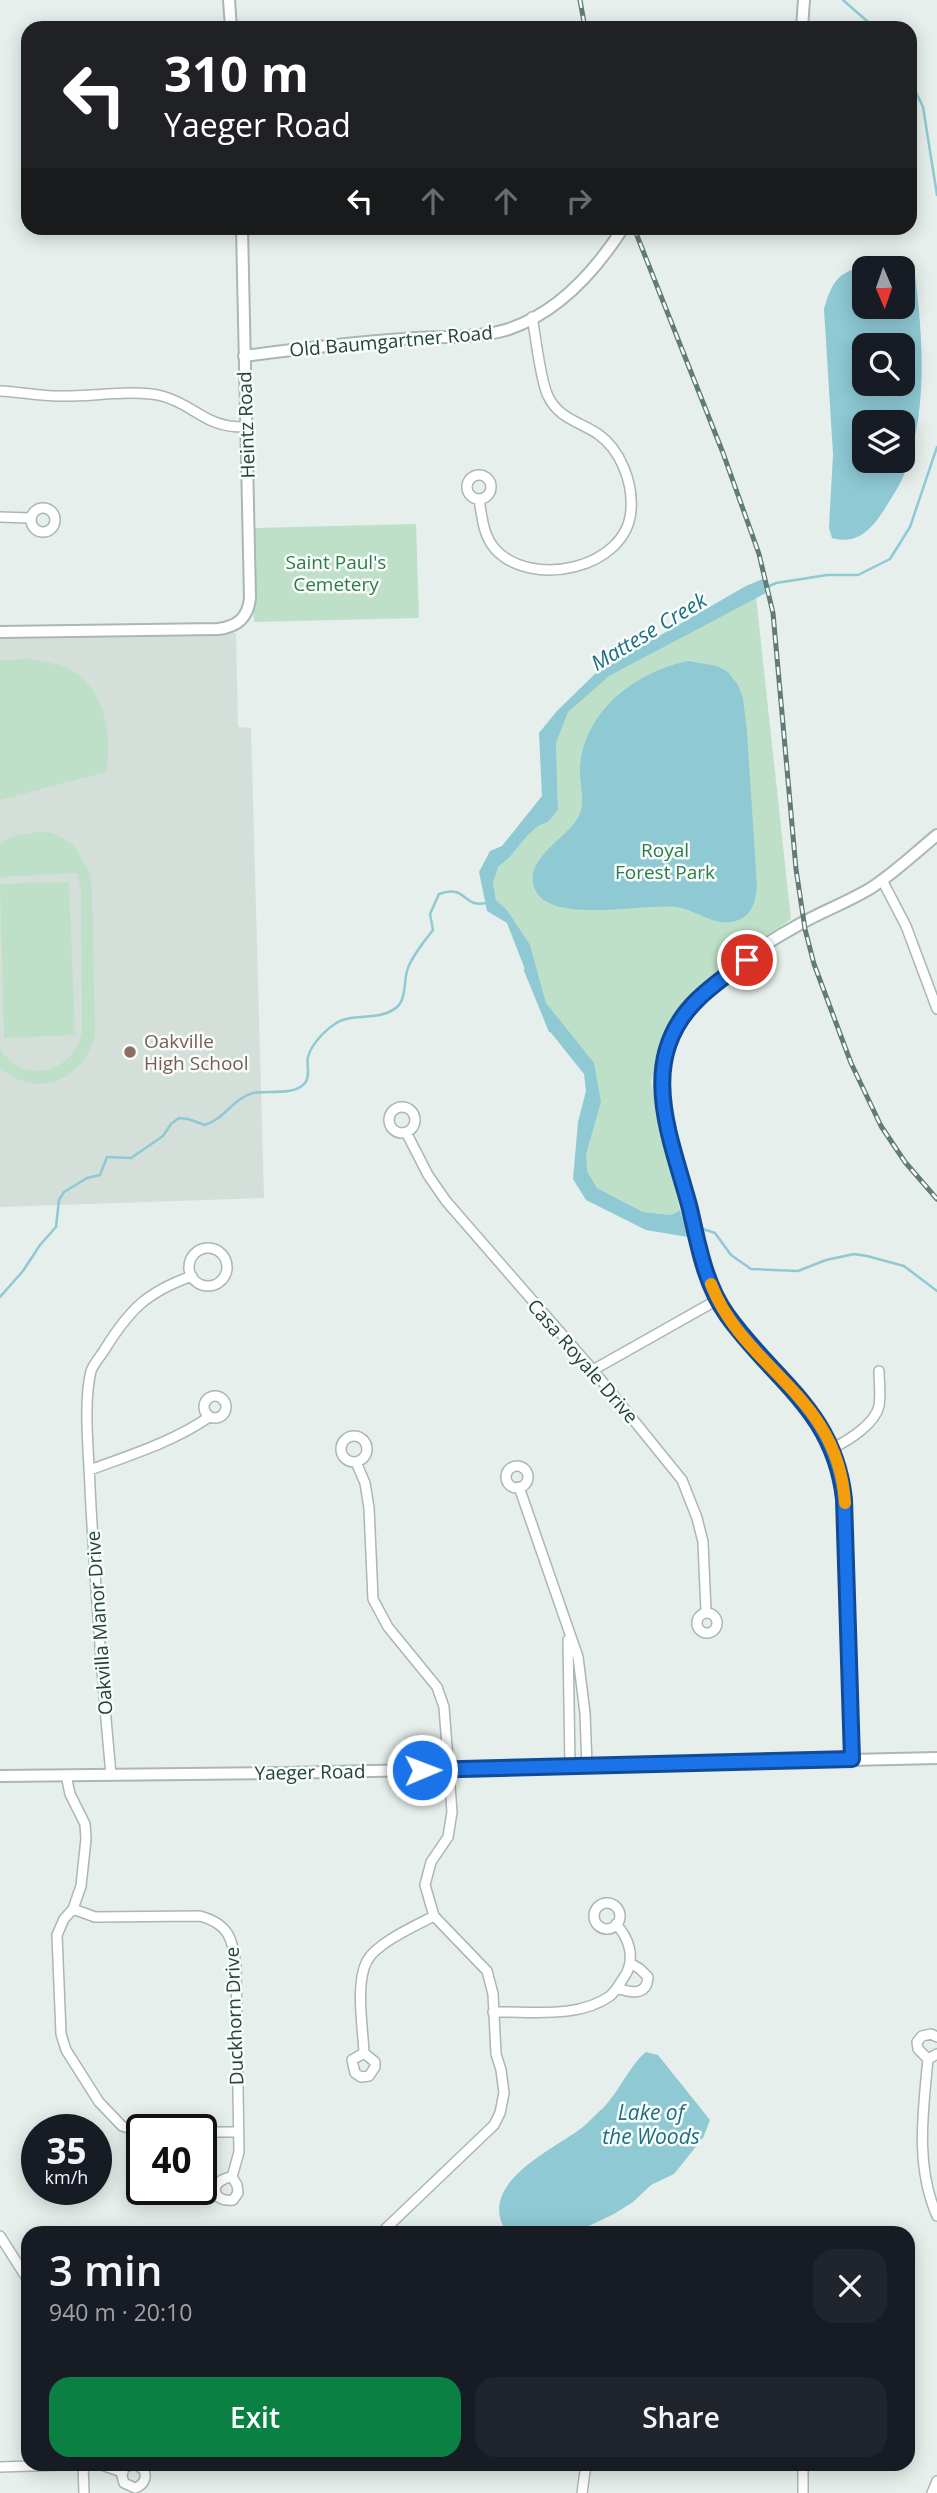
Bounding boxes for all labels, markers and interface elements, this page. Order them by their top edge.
text: 310 m [164,40,309,106]
icon: left [49,49,140,140]
text: Yaeger Road [164,103,351,146]
icon: left [341,182,379,220]
icon: ahead [414,182,452,220]
icon: ahead [487,182,525,220]
icon: right [560,182,598,220]
north arrow [852,256,915,318]
map controls [852,256,915,473]
street label: Old Baumgartner Road [288,319,494,363]
button: search [852,333,915,396]
street label: Heintz Road [231,371,261,479]
button: layers [852,410,915,473]
park label: Saint Paul's Cemetery [286,549,386,597]
water label: Mattese Creek [585,585,712,677]
park label: Royal Forest Park [615,837,715,885]
pin [717,930,777,990]
icon: arrive [728,941,766,979]
place label: Oakville High School [144,1028,249,1076]
marker: Oakville High School [122,1044,138,1060]
street label: Casa Royale Drive [522,1293,644,1429]
street label: Oakvilla Manor Drive [80,1530,118,1716]
position arrow [385,1733,459,1807]
street label: Yaeger Road [254,1758,366,1786]
street label: Duckhorn Drive [219,1946,249,2086]
water label: Lake of the Woods [602,2098,700,2150]
speed limit sign: 40 [126,2114,217,2205]
text: 35 [46,2127,87,2174]
text: km/h [45,2165,88,2189]
text: 3 min [49,2241,162,2298]
button: close [813,2249,887,2323]
text: 940 m · 20:10 [49,2296,192,2328]
button: Exit [49,2377,461,2457]
button: Share [475,2377,887,2457]

